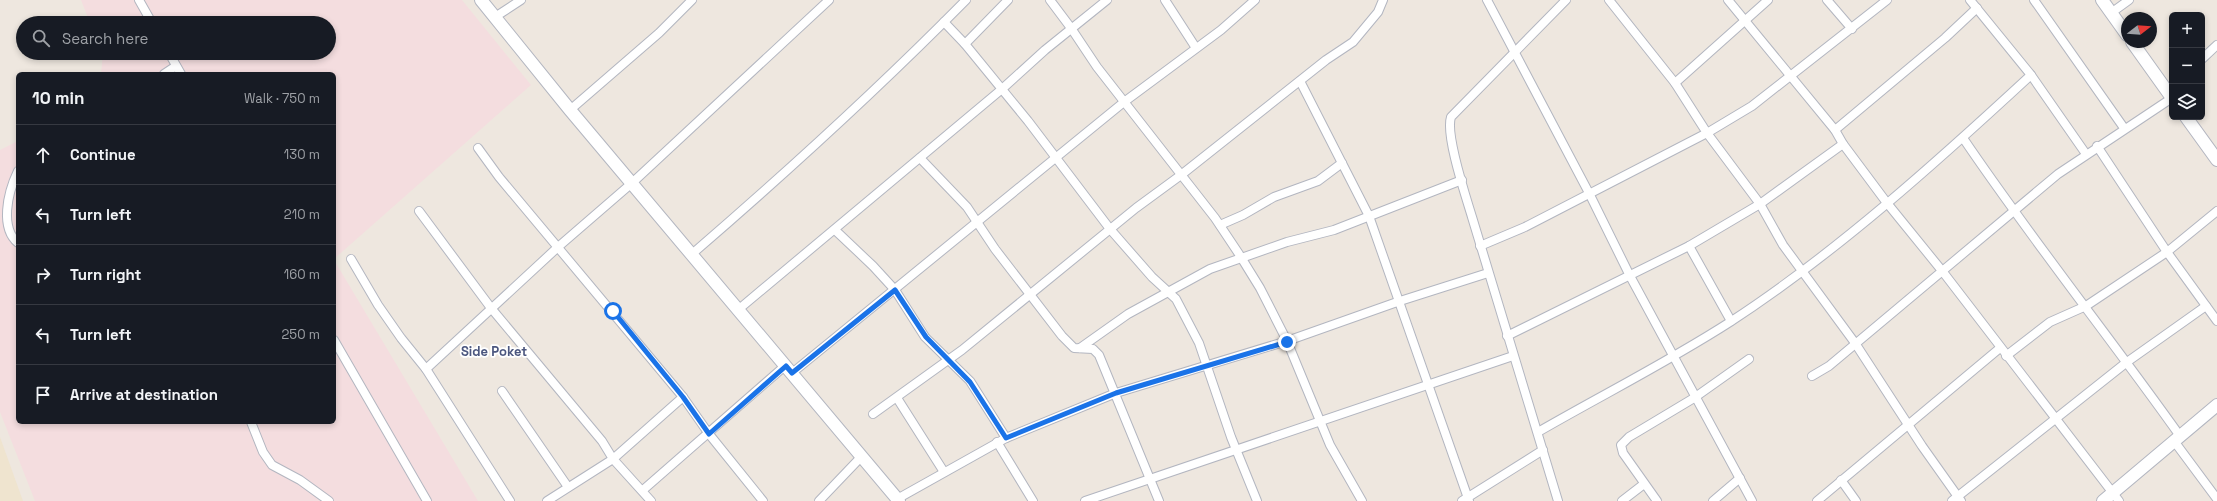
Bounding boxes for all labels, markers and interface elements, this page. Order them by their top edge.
north arrow [2121,12,2157,48]
map controls [2169,12,2205,120]
button: + [2169,12,2205,48]
search box [16,16,336,60]
icon: search [30,27,52,49]
text: Search here [62,29,148,48]
button: − [2169,48,2205,84]
button: layers [2169,84,2205,120]
text: 10 min [32,87,85,109]
text: Walk · 750 m [244,90,320,107]
icon: ahead [32,144,54,166]
text: Continue [70,145,136,164]
text: 130 m [284,146,320,163]
icon: left [32,204,54,226]
text: Turn left [70,205,132,224]
text: 210 m [284,206,320,223]
icon: right [32,264,54,286]
text: Turn right [70,265,141,284]
text: 160 m [284,266,320,283]
route start [604,302,622,320]
icon: left [32,324,54,346]
text: Turn left [70,325,132,344]
text: 250 m [282,326,320,343]
route end [1278,333,1296,351]
district label: Side Poket [461,343,527,360]
icon: arrive [32,384,54,406]
text: Arrive at destination [70,385,218,404]

